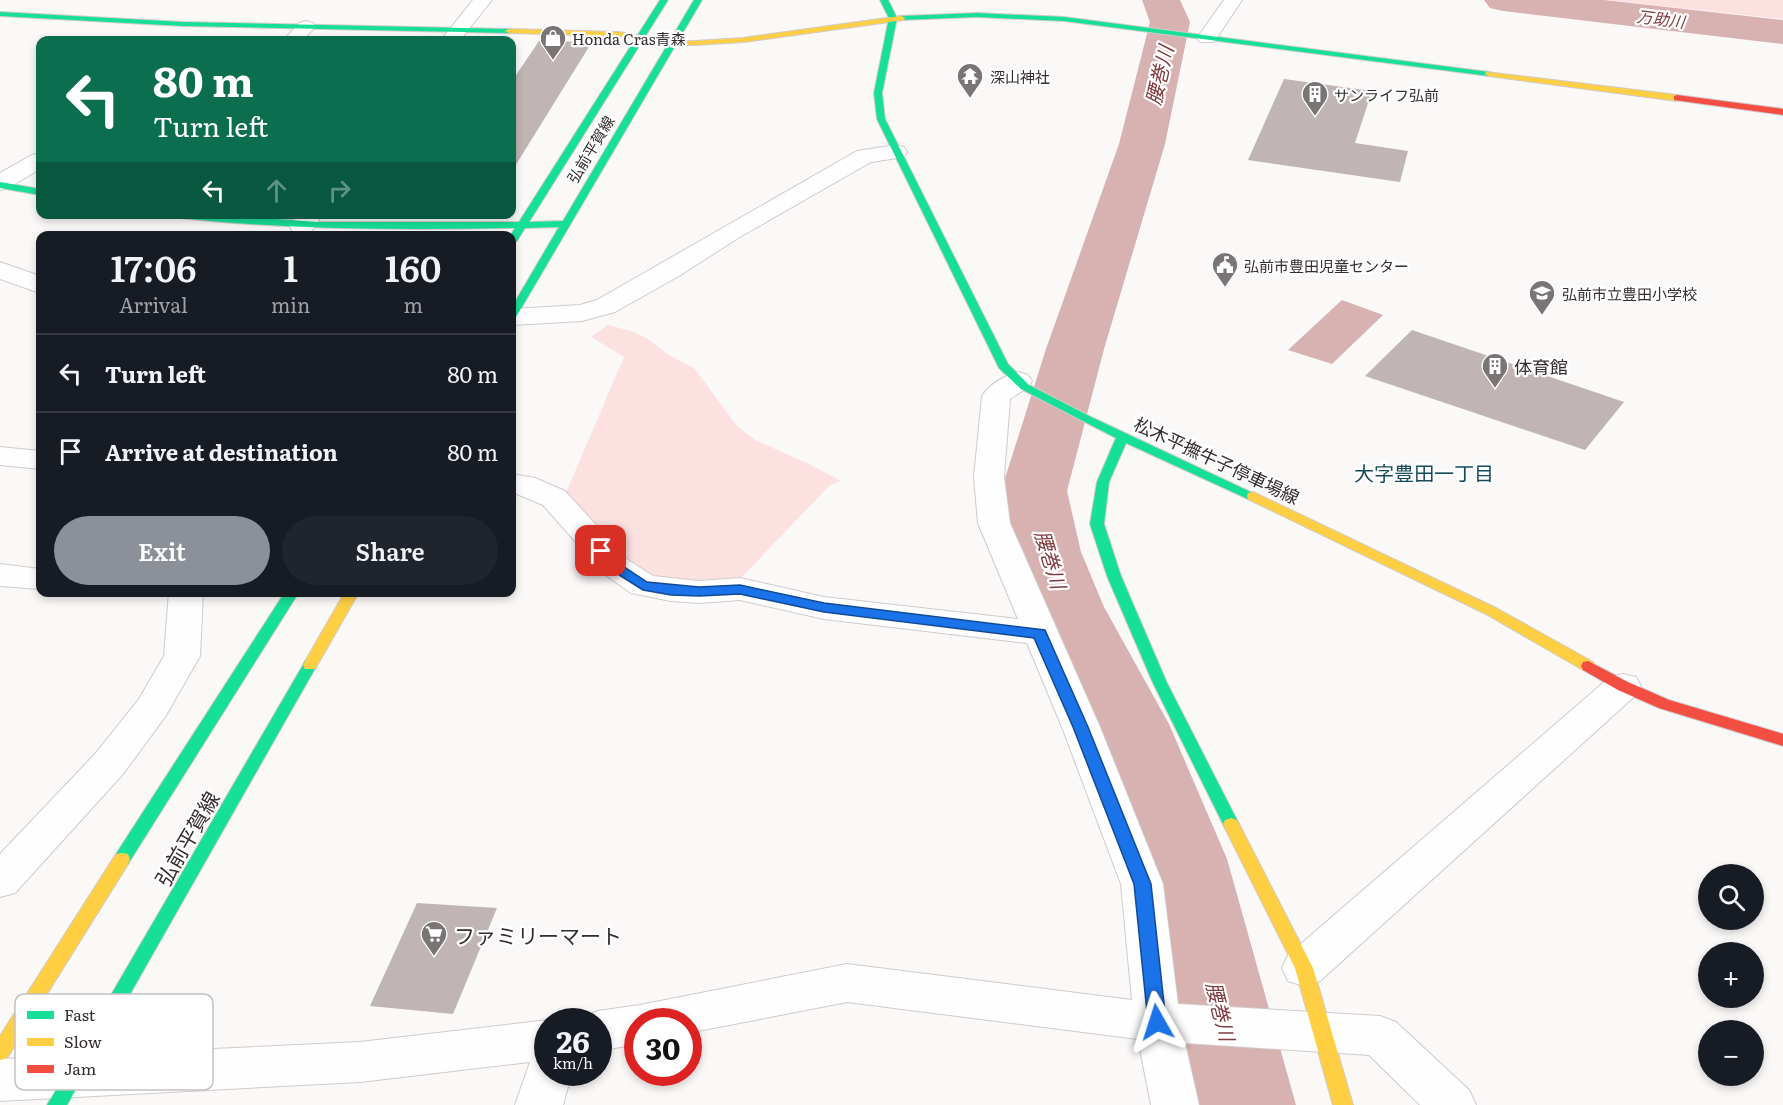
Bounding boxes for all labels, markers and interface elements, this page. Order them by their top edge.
water label: 万助川 [1636,3,1688,33]
shop icon: Honda Cras青森 [538,23,568,61]
place label: Honda Cras青森 [572,27,685,50]
water label: 腰巻川 [1137,40,1180,108]
text: 80 m [153,48,254,110]
icon: left [54,60,132,138]
temple icon: 深山神社 [955,61,985,99]
place label: 深山神社 [990,65,1050,88]
building icon: サンライフ弘前 [1300,79,1330,117]
place label: サンライフ弘前 [1334,83,1439,106]
text: Turn left [153,105,268,145]
street label: 弘前平賀線 [561,111,619,187]
icon: left [197,174,230,207]
icon: ahead [260,174,293,207]
icon: right [323,174,356,207]
text: 17:06 [110,240,196,293]
text: 1 [283,240,298,293]
text: 160 [385,240,441,293]
public building icon: 弘前市豊田児童センター [1210,250,1240,288]
place label: 弘前市豊田児童センター [1244,254,1409,277]
school or university icon: 弘前市立豊田小学校 [1527,278,1557,316]
place label: 弘前市立豊田小学校 [1562,282,1697,305]
text: Arrival [119,289,188,319]
text: min [271,289,310,319]
text: m [403,289,423,319]
building icon: 体育館 [1480,351,1510,389]
place label: 体育館 [1514,353,1568,380]
icon: left [54,357,87,390]
text: Turn left [105,357,206,390]
text: 80 m [447,357,498,390]
street label: 松木平撫牛子停車場線 [1130,410,1304,510]
icon: arrive [54,435,87,468]
text: Arrive at destination [105,435,338,468]
text: 80 m [447,435,498,468]
district label: 大字豊田一丁目 [1354,457,1494,487]
button: Exit [54,516,270,585]
button: Share [282,516,498,585]
pin [575,525,626,576]
water label: 腰巻川 [1029,526,1076,594]
icon: arrive [584,534,617,567]
street label: 弘前平賀線 [146,785,226,891]
map controls [1698,864,1764,1086]
button: search [1698,864,1764,930]
supermarket icon: ファミリーマート [419,919,449,957]
place label: ファミリーマート [454,919,622,950]
button: + [1698,942,1764,1008]
water label: 腰巻川 [1200,978,1244,1046]
position arrow [1125,990,1189,1054]
legend [15,994,213,1090]
text: Fast [64,1002,96,1026]
speed limit sign: 30 [624,1008,702,1086]
text: 26 [556,1018,590,1062]
button: − [1698,1020,1764,1086]
text: Slow [64,1029,102,1053]
text: km/h [553,1051,593,1074]
text: Jam [64,1056,97,1080]

